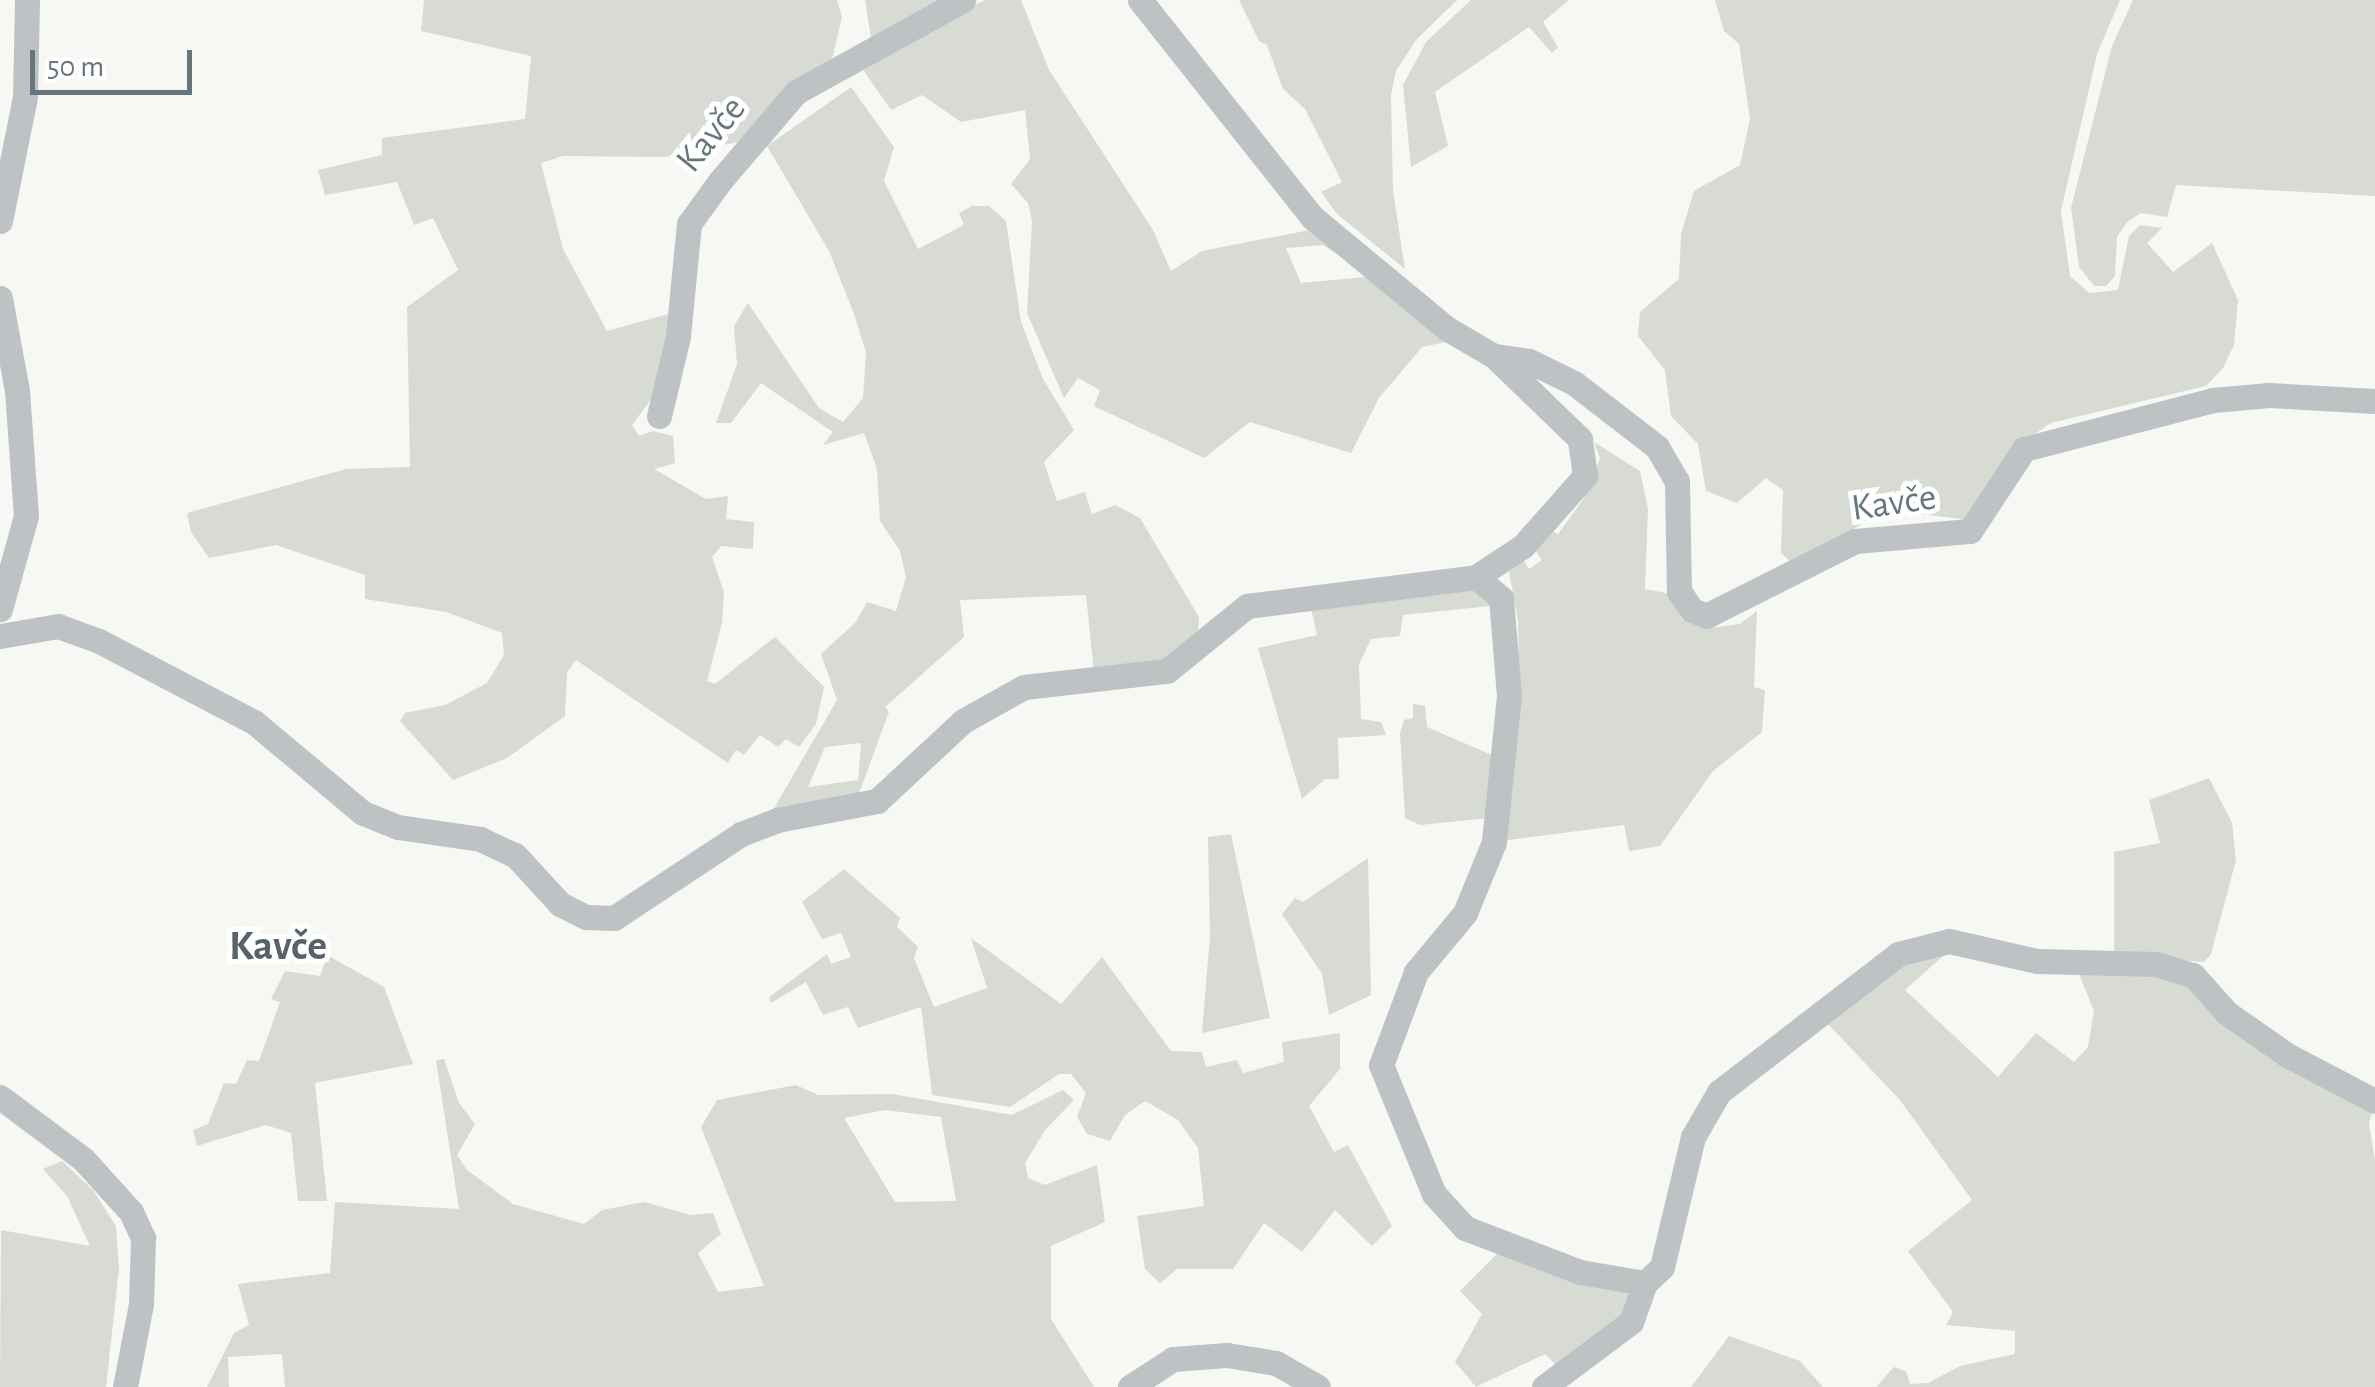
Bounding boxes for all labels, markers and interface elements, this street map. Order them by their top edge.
scale bar [35,30,198,92]
text: 50 m [47,52,104,82]
street label: Kavče [667,88,757,182]
street label: Kavče [1849,475,1939,533]
district label: Kavče [229,921,327,971]

